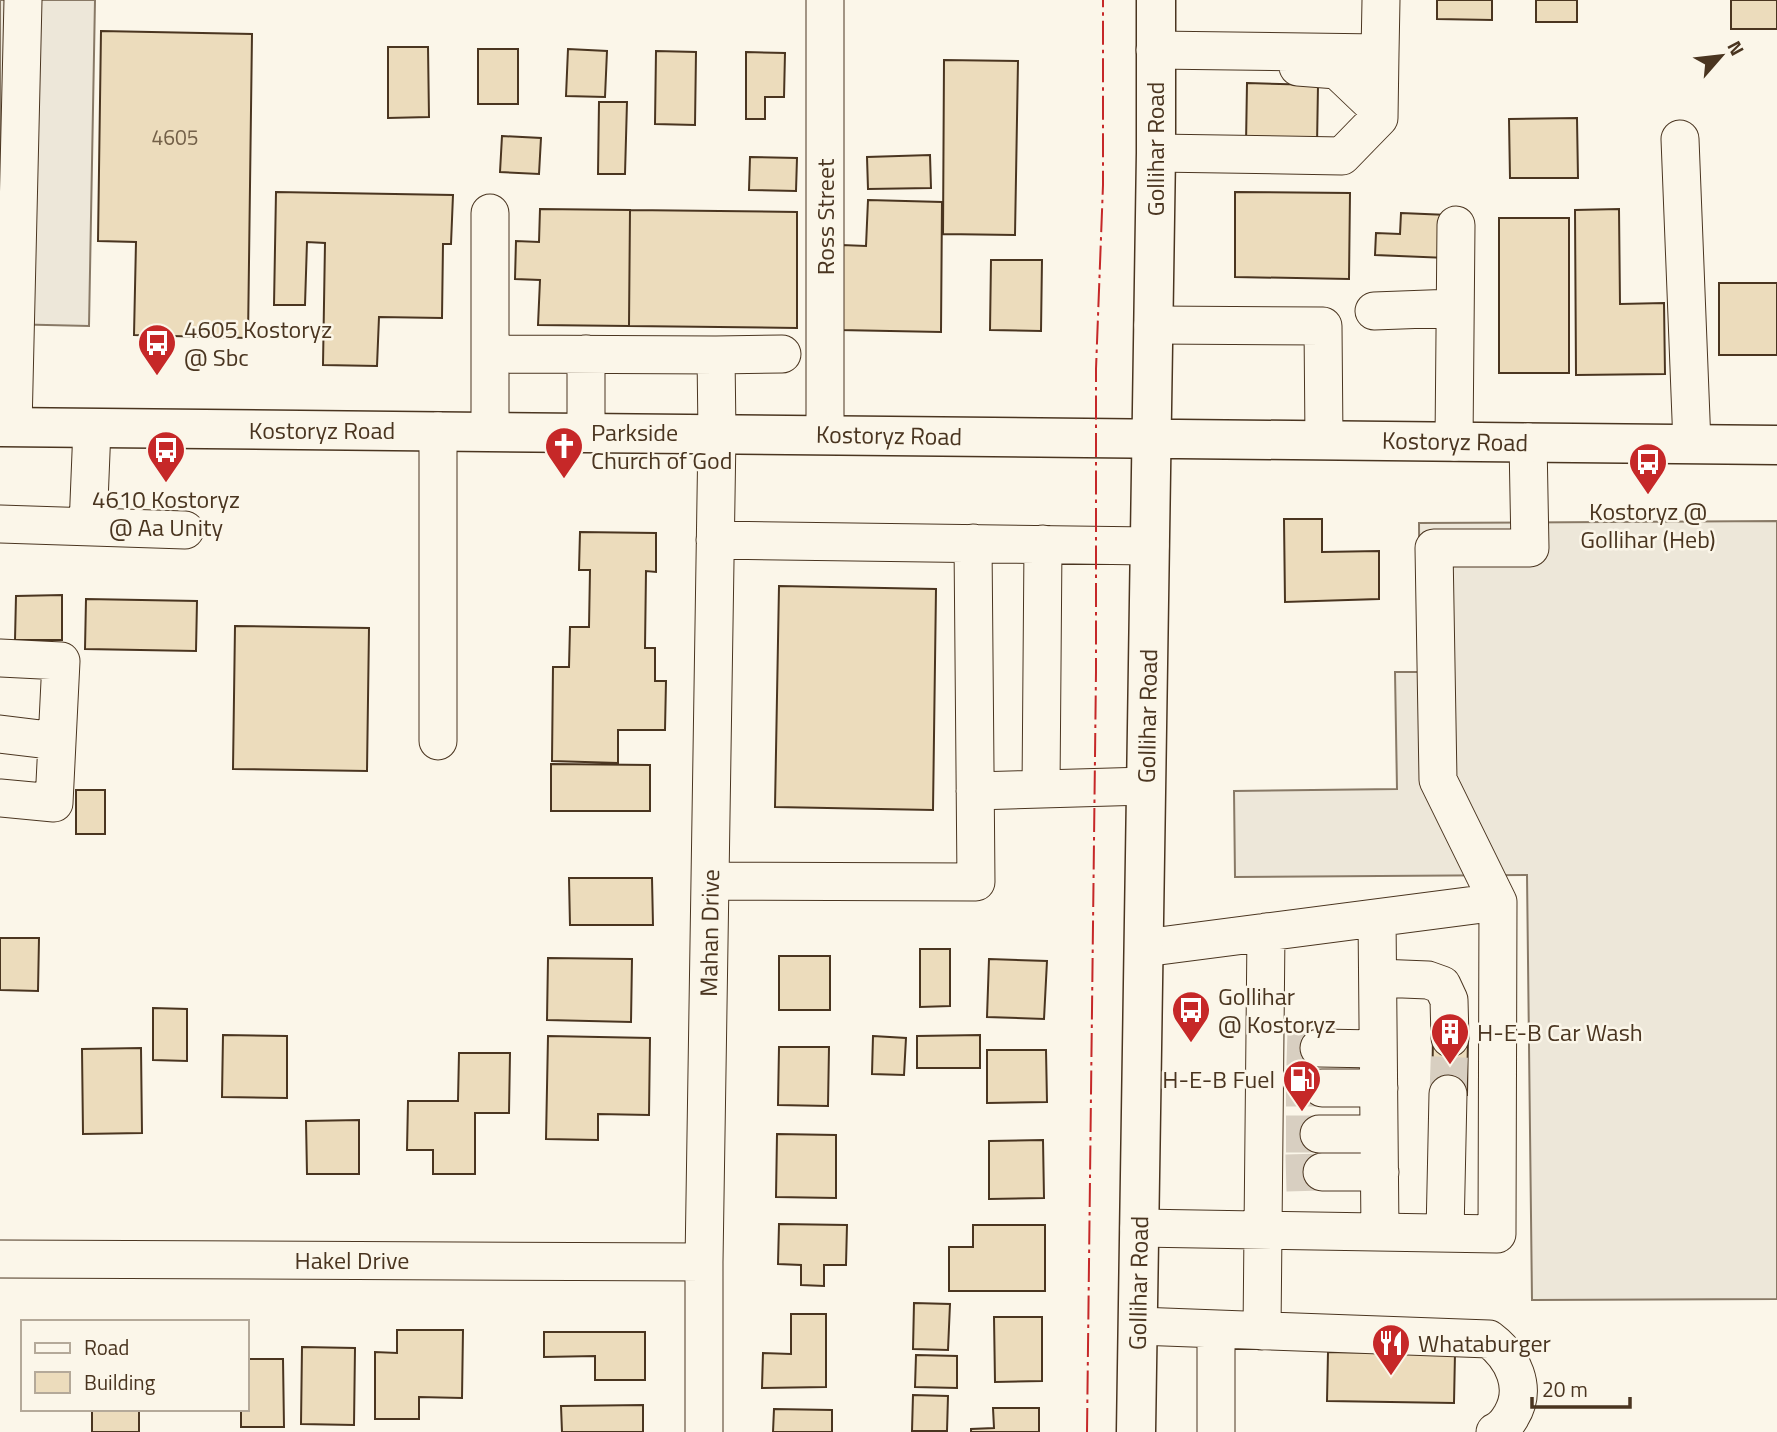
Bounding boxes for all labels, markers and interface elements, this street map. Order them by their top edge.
north arrow [1686,21,1756,91]
text: N [1721,35,1752,60]
street label: Gollihar Road [1137,82,1173,216]
house number: 4605 [151,121,199,153]
street label: Ross Street [807,158,843,275]
place label: 4605 Kostoryz @ Sbc [184,311,332,375]
bus stop icon: 4605 Kostoryz @ Sbc [136,322,178,377]
street label: Kostoryz Road [249,412,395,448]
place label: Parkside Church of God [591,414,732,478]
street label: Kostoryz Road [816,416,962,454]
street label: Kostoryz Road [1382,422,1528,460]
church icon: Parkside Church of God [543,425,585,480]
bus stop icon: 4610 Kostoryz @ Aa Unity [145,429,187,484]
bus stop icon: Kostoryz @ Gollihar (Heb) [1627,441,1669,496]
place label: 4610 Kostoryz @ Aa Unity [92,481,240,545]
place label: Kostoryz @ Gollihar (Heb) [1580,493,1716,557]
street label: Gollihar Road [1128,649,1166,783]
street label: Mahan Drive [690,869,728,997]
place label: Gollihar @ Kostoryz [1218,978,1336,1042]
bus stop icon: Gollihar @ Kostoryz [1170,989,1212,1044]
building icon: H-E-B Car Wash [1429,1011,1471,1066]
place label: H-E-B Car Wash [1477,1014,1643,1050]
fuel station icon: H-E-B Fuel [1281,1058,1323,1113]
place label: H-E-B Fuel [1162,1061,1275,1097]
street label: Gollihar Road [1119,1216,1157,1350]
street label: Hakel Drive [295,1242,409,1278]
legend [21,1320,248,1411]
restaurant icon: Whataburger [1370,1322,1412,1377]
place label: Whataburger [1418,1325,1551,1361]
text: Road [84,1331,129,1363]
text: Building [84,1366,156,1398]
scale bar [1532,1366,1630,1410]
text: 20 m [1542,1373,1588,1405]

